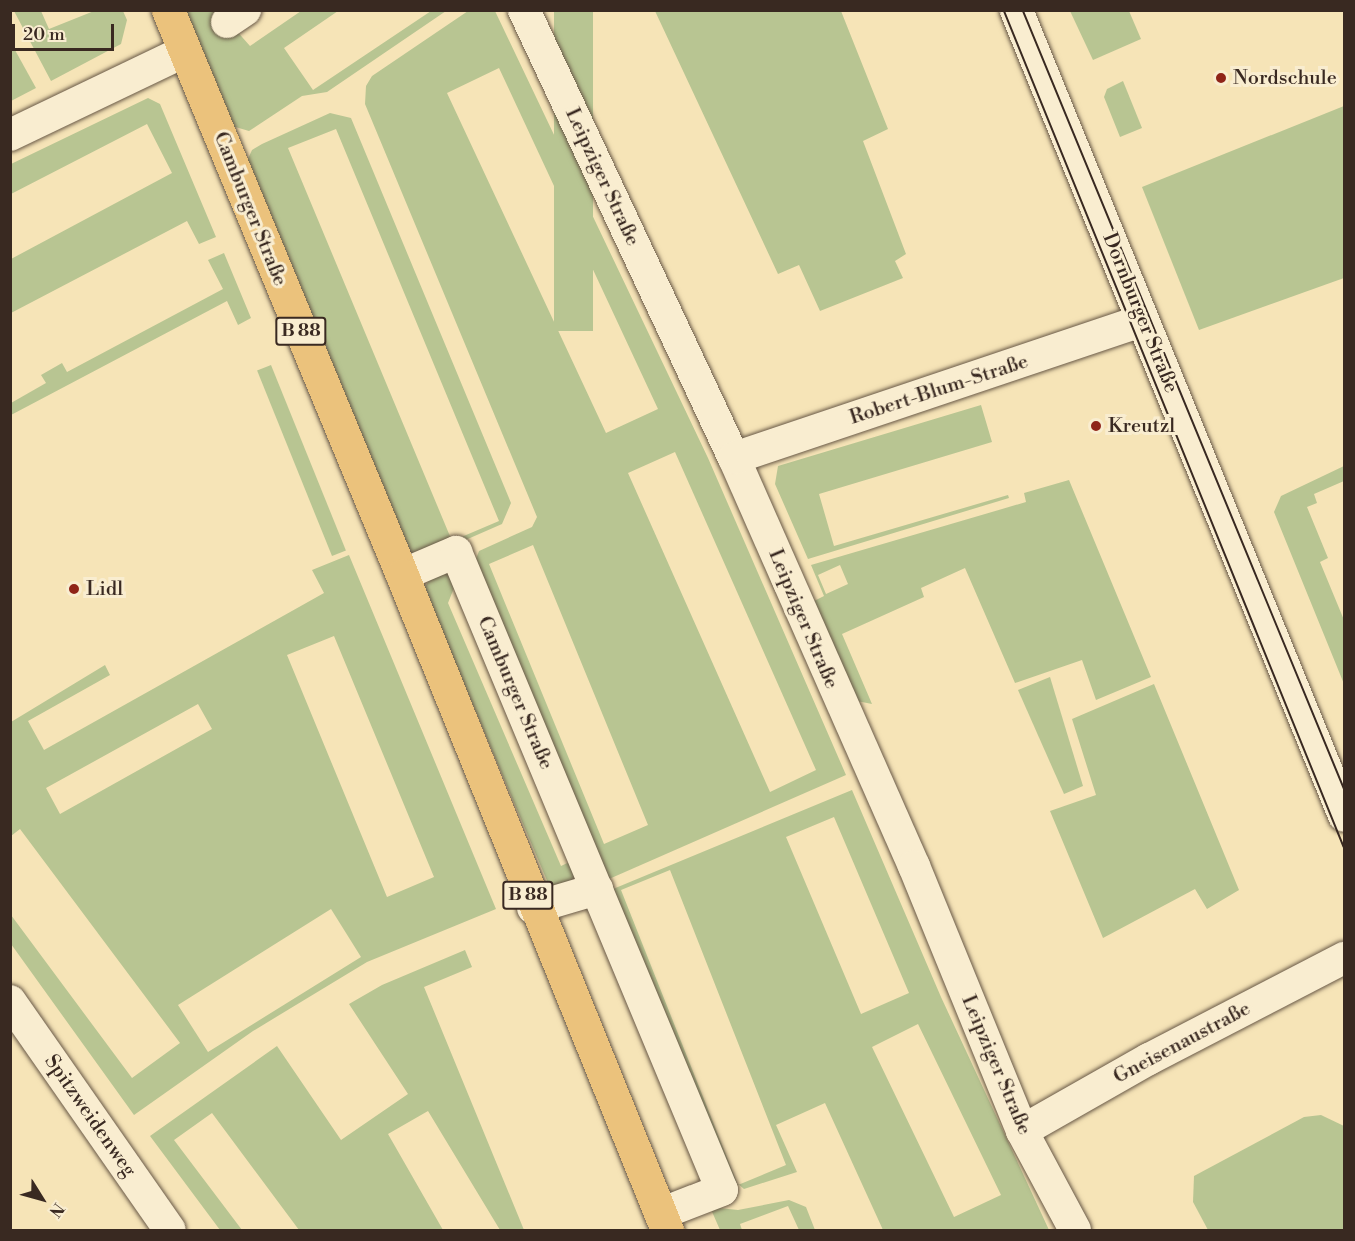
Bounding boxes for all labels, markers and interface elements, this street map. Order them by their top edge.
scale bar [15,12,117,50]
text: 20 m [23,23,65,46]
place label: Nordschule [1233,66,1337,90]
marker: Nordschule [1214,71,1228,85]
street label: Leipziger Straße [560,104,644,250]
street label: Camburger Straße [208,128,292,290]
street label: Dornburger Straße [1097,229,1183,397]
road number: B 88 [274,316,328,346]
street label: Robert-Blum-Straße [847,350,1031,430]
place label: Kreutzl [1108,414,1175,438]
marker: Kreutzl [1089,419,1103,433]
street label: Leipziger Straße [763,546,843,692]
place label: Lidl [86,577,123,601]
marker: Lidl [67,582,81,596]
street label: Camburger Straße [472,613,558,773]
road number: B 88 [501,880,555,910]
street label: Leipziger Straße [956,992,1036,1138]
street label: Gneisenaustraße [1109,997,1255,1089]
street label: Spitzweidenweg [39,1050,141,1182]
north arrow [12,1169,72,1229]
text: N [45,1199,68,1221]

